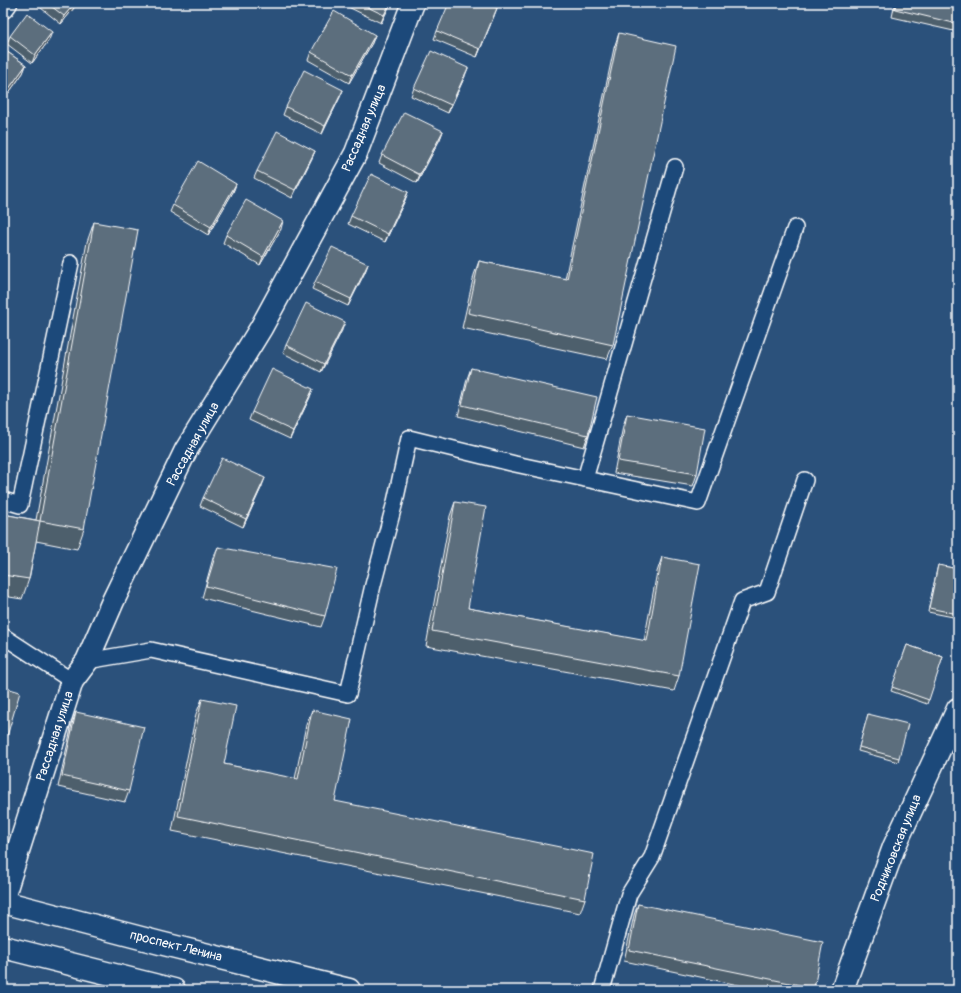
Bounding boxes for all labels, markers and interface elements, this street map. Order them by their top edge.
street label: Рассадная улица [338,82,390,174]
street label: Рассадная улица [163,399,223,489]
street label: Рассадная улица [33,689,77,783]
street label: Родниковская улица [867,792,925,904]
street label: проспект Ленина [128,927,224,965]

